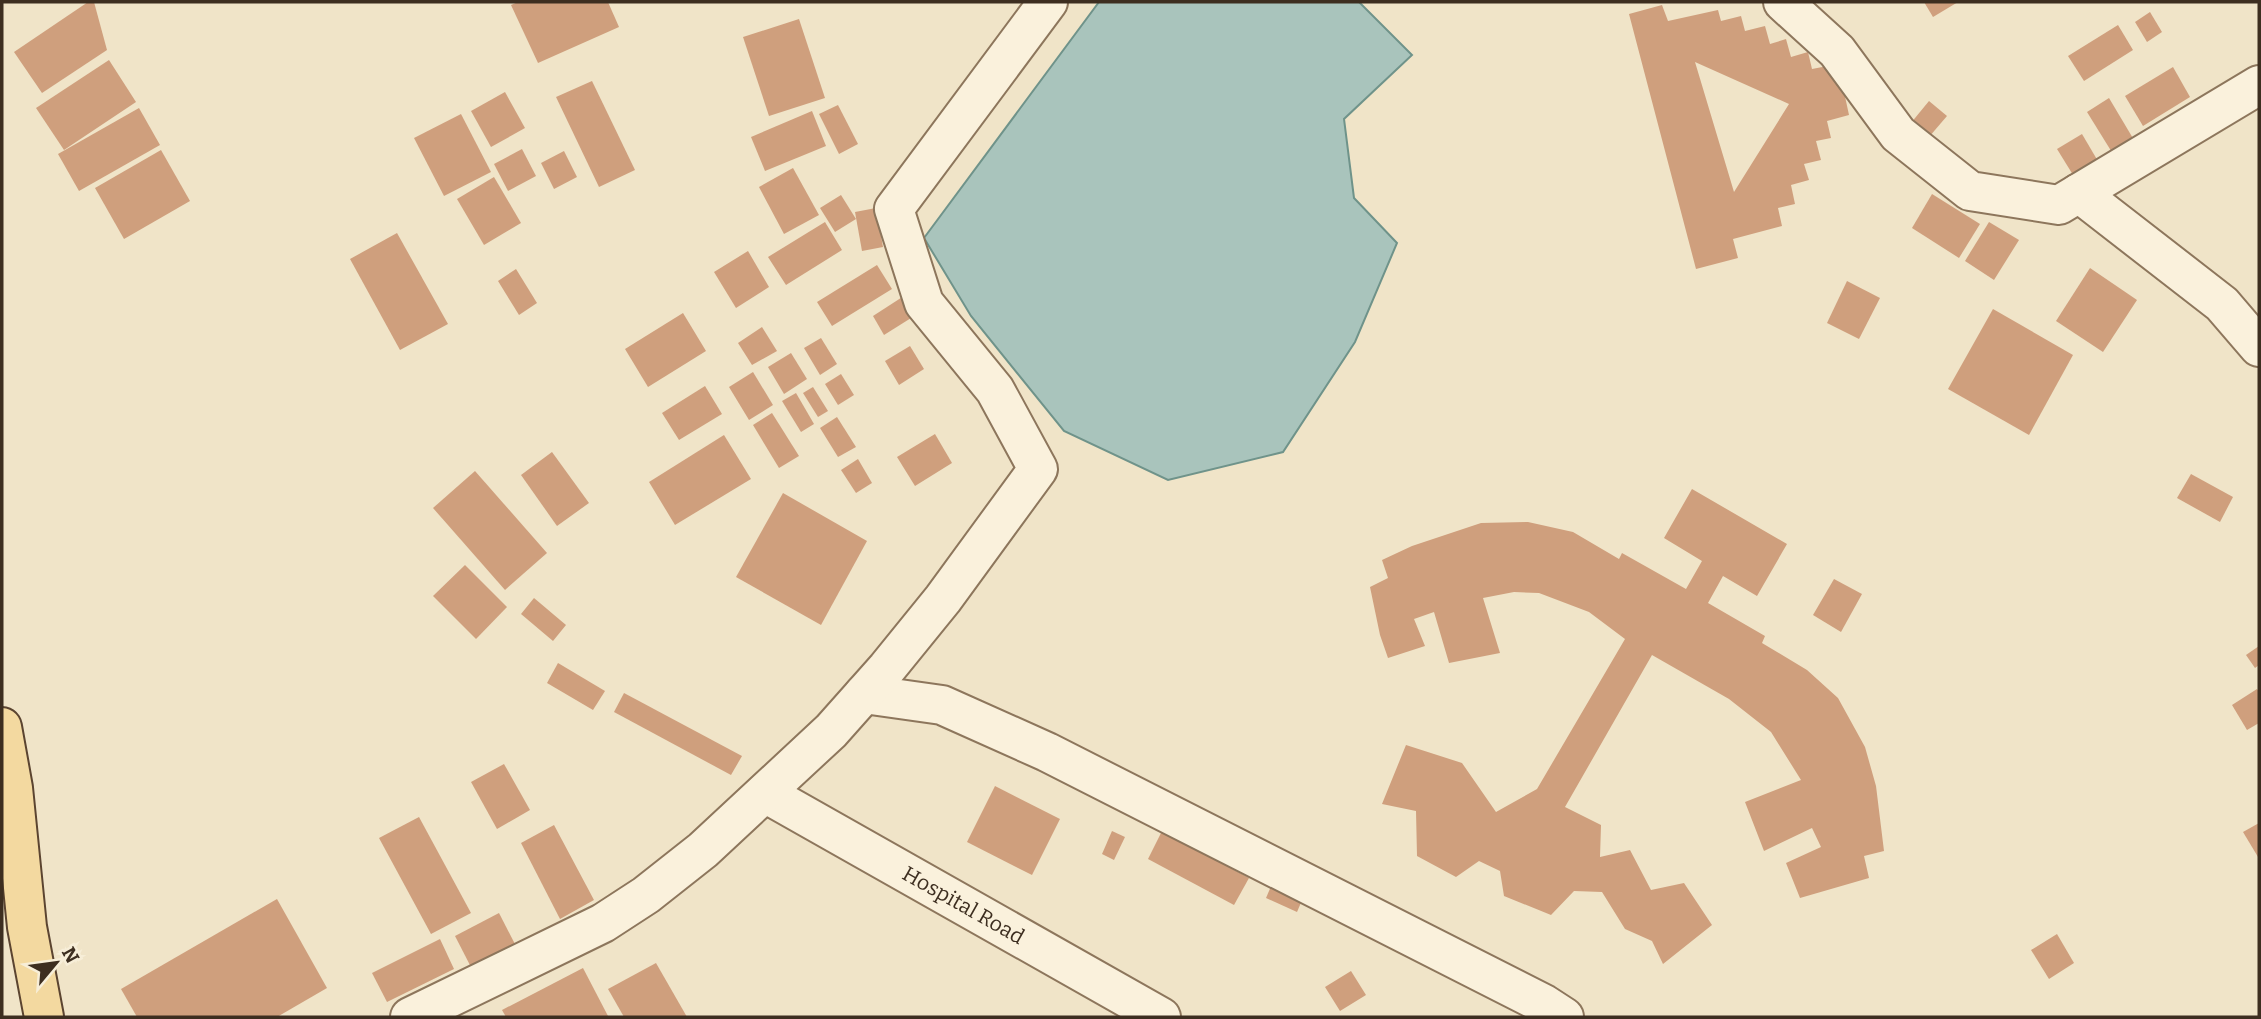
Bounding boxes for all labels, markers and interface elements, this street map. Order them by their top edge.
street label: Hospital Road [898,860,1029,950]
north arrow [21,928,91,998]
text: N [57,943,84,967]

